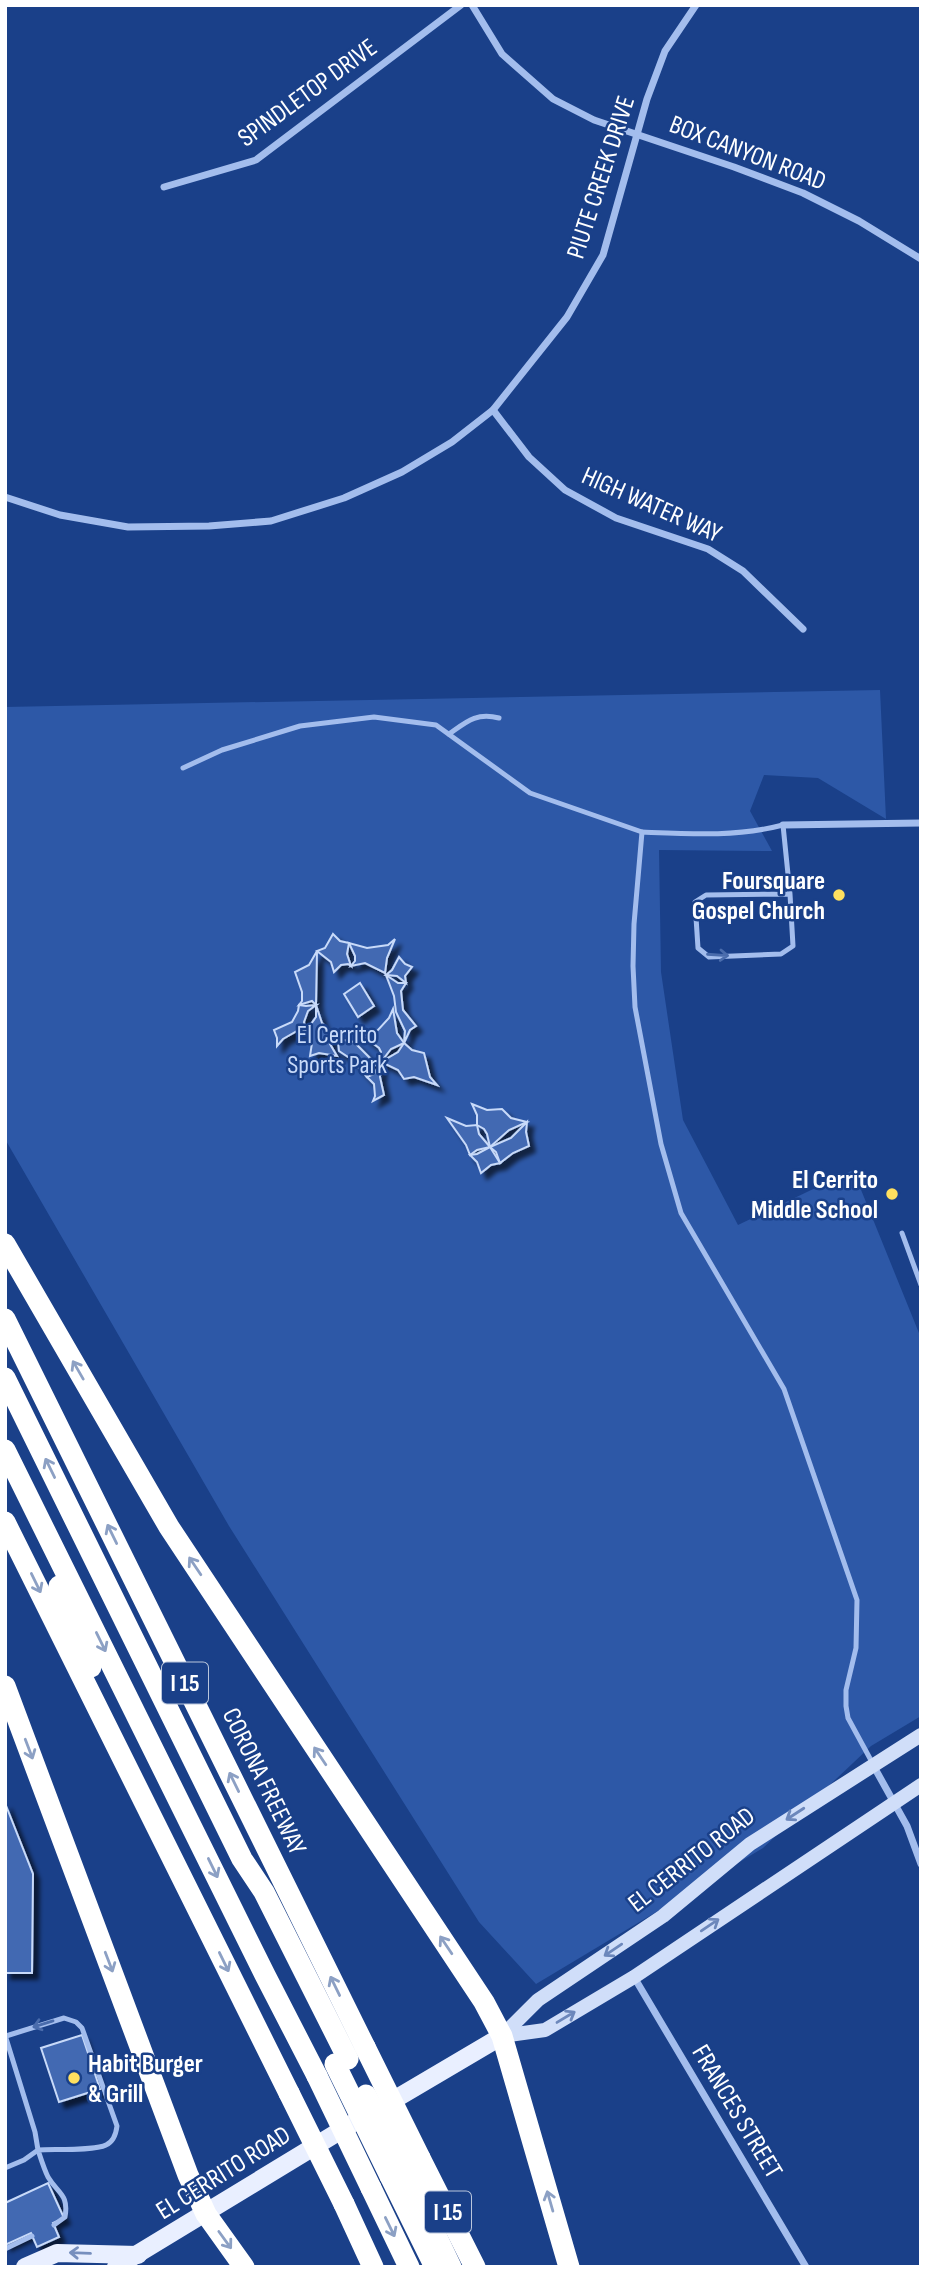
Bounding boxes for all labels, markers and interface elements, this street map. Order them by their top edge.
street label: SPINDLETOP DRIVE [232,32,383,154]
street label: PIUTE CREEK DRIVE [561,92,642,263]
street label: BOX CANYON ROAD [665,109,830,197]
street label: HIGH WATER WAY [577,461,726,550]
place label: Foursquare Gospel Church [692,866,825,927]
marker: Foursquare Gospel Church [831,887,847,903]
one-way arrow [706,949,729,962]
park label: El Cerrito Sports Park [287,1020,387,1081]
place label: El Cerrito Middle School [751,1165,878,1226]
marker: El Cerrito Middle School [884,1186,900,1202]
one-way arrow [71,1361,85,1381]
one-way arrow [42,1458,56,1479]
one-way arrow [104,1524,118,1545]
one-way arrow [187,1557,202,1576]
one-way arrow [29,1572,43,1593]
one-way arrow [95,1631,109,1652]
road number: I 15 [162,1662,208,1703]
street label: CORONA FREEWAY [215,1703,313,1860]
one-way arrow [24,1738,36,1760]
one-way arrow [313,1746,327,1766]
one-way arrow [227,1772,240,1793]
street label: EL CERRITO ROAD [622,1801,762,1919]
one-way arrow [785,1808,805,1822]
one-way arrow [206,1857,220,1878]
one-way arrow [700,1917,719,1932]
one-way arrow [439,1936,453,1955]
one-way arrow [604,1943,623,1958]
one-way arrow [104,1951,116,1973]
one-way arrow [218,1951,232,1972]
one-way arrow [327,1976,341,1997]
one-way arrow [556,2010,576,2024]
one-way arrow [32,2019,54,2032]
street label: FRANCES STREET [685,2039,789,2184]
place label: Habit Burger & Grill [88,2049,203,2110]
marker: Habit Burger & Grill [66,2070,82,2086]
street label: EL CERRITO ROAD [151,2120,297,2227]
one-way arrow [543,2191,556,2213]
road number: I 15 [425,2192,471,2232]
one-way arrow [384,2216,397,2237]
one-way arrow [217,2230,232,2249]
one-way arrow [69,2246,92,2260]

